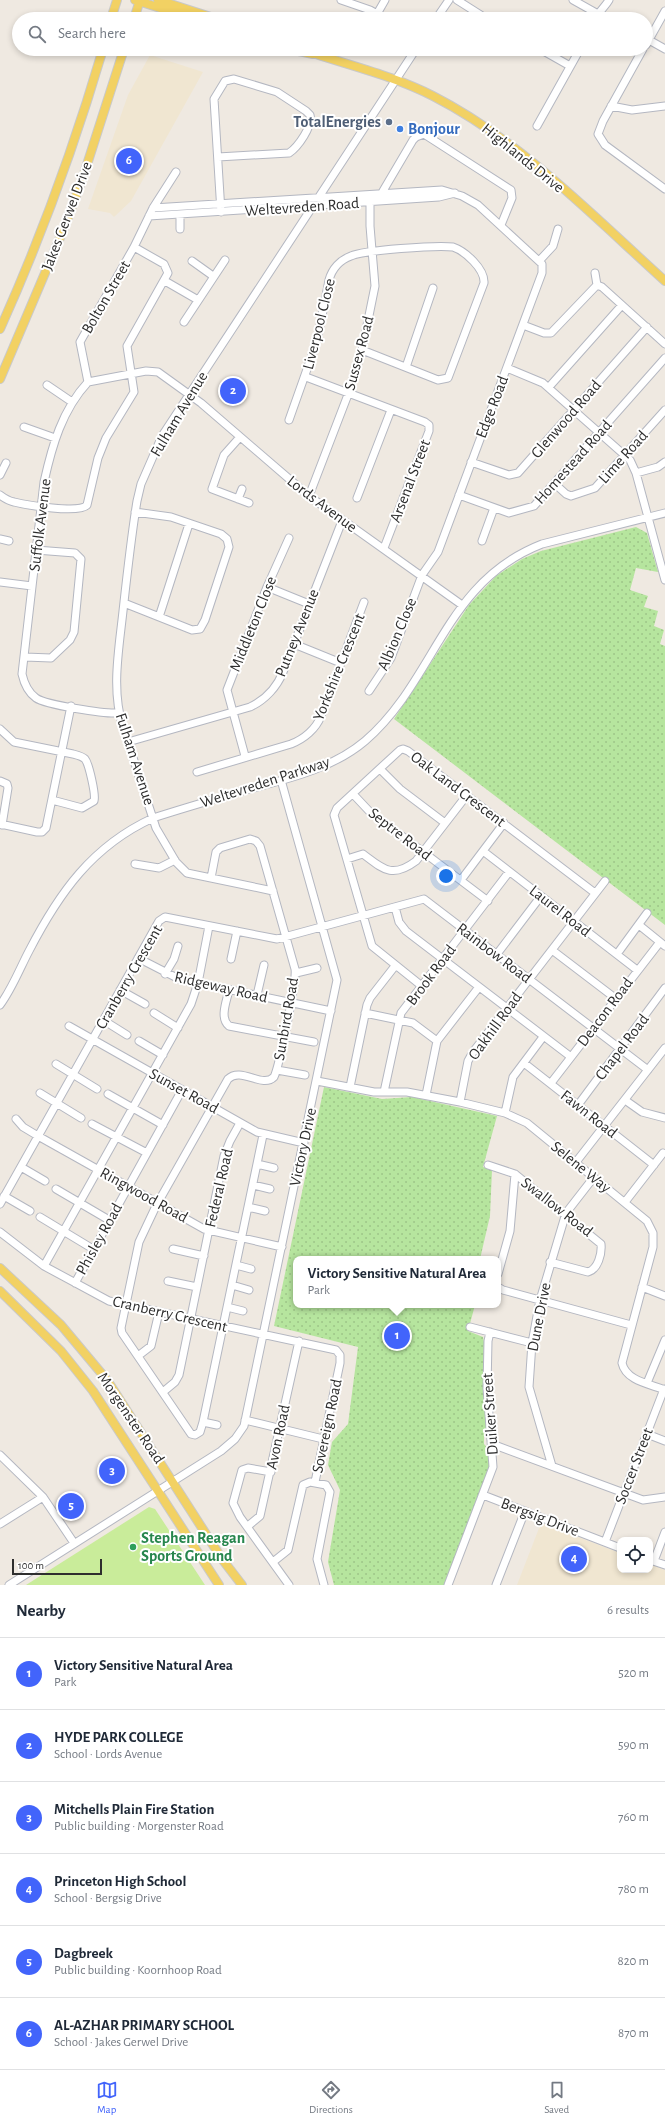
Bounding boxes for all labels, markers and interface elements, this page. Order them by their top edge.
search box [12,12,653,56]
icon: search [26,23,48,45]
text: Search here [58,26,126,41]
place label: TotalEnergies [293,114,381,130]
marker: TotalEnergies [384,117,394,127]
street label: Highlands Drive [479,120,567,196]
place label: Bonjour [408,121,460,138]
marker: Bonjour [395,124,405,134]
pin: 6 [116,146,142,176]
street label: Jakes Gerwel Drive [39,160,95,272]
street label: Weltevreden Road [244,195,360,219]
street label: Bolton Street [79,258,133,336]
street label: Liverpool Close [300,277,338,371]
street label: Sussex Road [341,314,377,392]
street label: Fulham Avenue [147,369,211,459]
street label: Edge Road [473,374,511,440]
pin: 2 [220,376,246,406]
street label: Glenwood Road [528,377,604,461]
street label: Homestead Road [531,417,615,507]
street label: Lime Road [595,427,651,487]
street label: Arsenal Street [387,437,433,525]
street label: Lords Avenue [284,473,360,535]
street label: Suffolk Avenue [26,478,54,572]
street label: Middleton Close [227,574,279,674]
street label: Putney Avenue [272,587,323,680]
street label: Albion Close [375,595,419,673]
street label: Yorkshire Crescent [310,611,368,723]
street label: Fulham Avenue [113,711,157,807]
street label: Oak Land Crescent [408,748,508,830]
street label: Weltevreden Parkway [198,753,332,811]
street label: Septre Road [366,805,434,863]
your location [436,866,456,886]
street label: Laurel Road [526,882,594,940]
street label: Rainbow Road [454,920,534,986]
street label: Cranberry Crescent [93,922,166,1032]
street label: Brook Road [403,942,459,1008]
street label: Ridgeway Road [173,968,269,1006]
street label: Deacon Road [574,975,636,1049]
street label: Sunbird Road [271,976,301,1062]
street label: Oakhill Road [465,989,525,1063]
street label: Chapel Road [592,1011,652,1083]
street label: Sunset Road [147,1065,221,1117]
street label: Fawn Road [558,1087,620,1141]
street label: Victory Drive [287,1106,320,1188]
street label: Selene Way [547,1138,614,1197]
street label: Federal Road [202,1147,236,1229]
street label: Ringwood Road [97,1164,191,1226]
street label: Swallow Road [518,1174,596,1240]
street label: Phisley Road [73,1201,126,1278]
popup [293,1256,501,1308]
text: Victory Sensitive Natural Area [308,1266,486,1281]
street label: Dune Drive [524,1281,554,1353]
text: Park [308,1284,330,1297]
street label: Cranberry Crescent [111,1293,229,1336]
pin: 1 [384,1321,410,1351]
street label: Morgenster Road [95,1369,167,1467]
street label: Duiker Street [479,1372,501,1456]
street label: Sovereign Road [309,1378,345,1474]
street label: Avon Road [263,1403,293,1471]
street label: Soccer Street [612,1426,656,1506]
pin: 3 [99,1456,125,1486]
pin: 5 [58,1491,84,1521]
street label: Bergsig Drive [499,1495,581,1539]
place label: Stephen Reagan Sports Ground [141,1530,245,1564]
map controls [617,1537,653,1573]
button: locate [617,1537,653,1573]
marker: Stephen Reagan Sports Ground [128,1542,138,1552]
pin: 4 [561,1544,587,1574]
scale bar [12,1557,102,1576]
text: 100 m [18,1560,44,1571]
text: Nearby [16,1602,66,1619]
text: 6 results [607,1604,649,1617]
text: Victory Sensitive Natural Area [54,1658,233,1673]
text: 1 [27,1667,31,1680]
text: 520 m [618,1667,649,1680]
text: Park [54,1676,76,1689]
text: HYDE PARK COLLEGE [54,1730,183,1745]
text: 2 [26,1739,32,1752]
text: 590 m [618,1739,649,1752]
text: School · Lords Avenue [54,1748,162,1761]
text: Mitchells Plain Fire Station [54,1802,214,1817]
text: 3 [26,1811,32,1824]
text: 760 m [618,1811,649,1824]
text: Public building · Morgenster Road [54,1820,224,1833]
text: Princeton High School [54,1874,186,1889]
text: 4 [26,1883,32,1896]
text: 780 m [618,1883,649,1896]
text: School · Bergsig Drive [54,1892,162,1905]
text: Dagbreek [54,1946,113,1961]
text: 5 [26,1955,32,1968]
text: 820 m [618,1955,649,1968]
text: Public building · Koornhoop Road [54,1964,222,1977]
text: AL-AZHAR PRIMARY SCHOOL [54,2018,234,2033]
text: 6 [26,2027,32,2040]
text: 870 m [618,2027,649,2040]
text: School · Jakes Gerwel Drive [54,2036,188,2049]
tab: Map [96,2079,118,2116]
tab: Directions [309,2079,353,2116]
tab: Saved [544,2079,569,2116]

